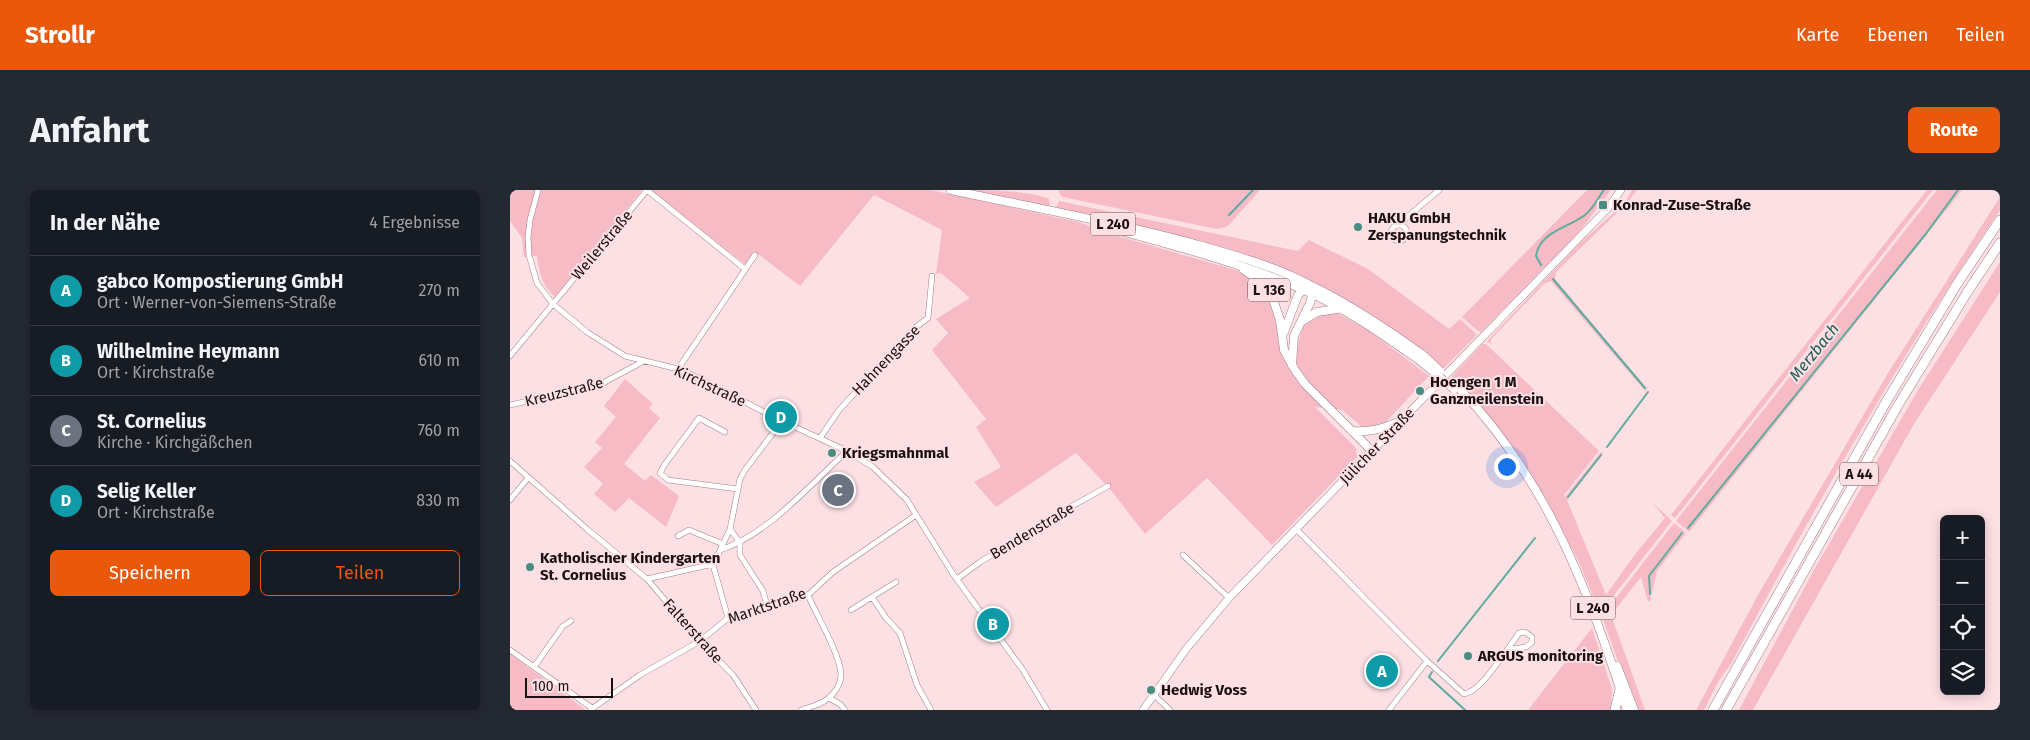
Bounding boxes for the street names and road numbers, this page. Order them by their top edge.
street label: Weilerstraße [568,206,636,284]
road number: L 240 [1090,212,1136,236]
road number: L 136 [1248,278,1290,302]
street label: Hahnengasse [848,321,924,399]
street label: Kirchstraße [671,362,749,410]
street label: Kreuzstraße [523,374,605,410]
street label: Jülicher Straße [1336,404,1418,488]
road number: A 44 [1840,462,1878,486]
street label: Bendenstraße [987,499,1077,563]
street label: Marktstraße [725,584,809,628]
street label: Falterstraße [659,595,727,667]
road number: L 240 [1570,596,1616,619]

